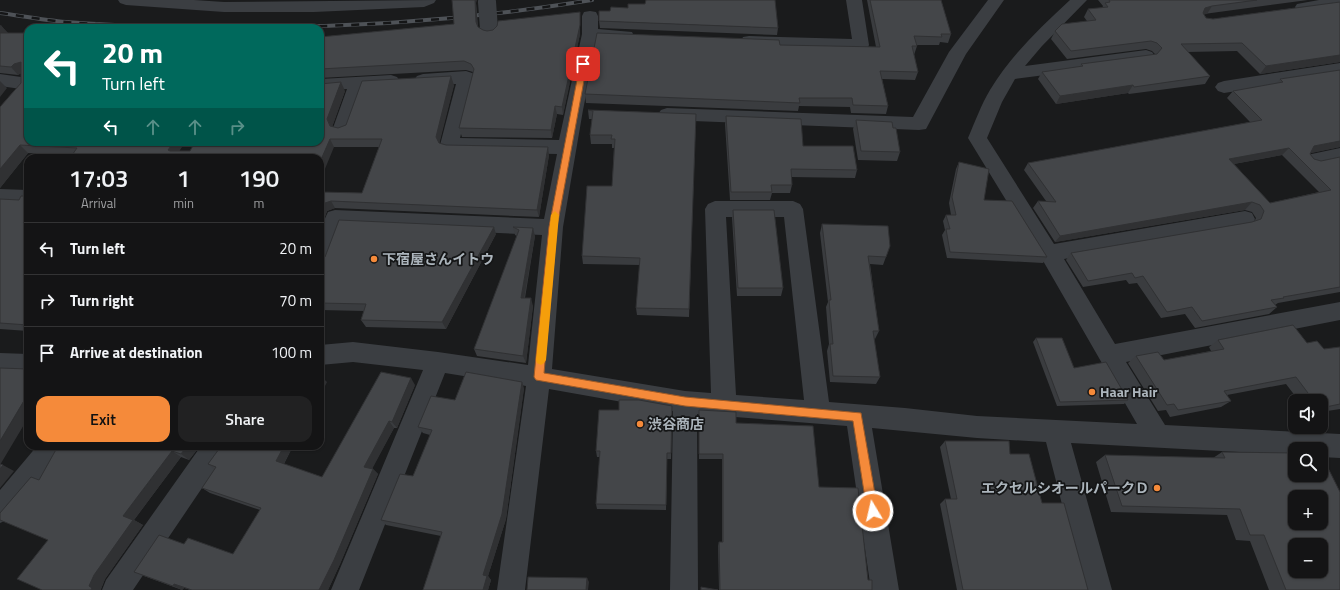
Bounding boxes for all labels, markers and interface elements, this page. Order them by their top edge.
text: 20 m [102,31,163,74]
icon: left [36,40,88,92]
pin [566,47,600,81]
icon: arrive [572,53,594,75]
text: Turn left [102,70,165,97]
icon: left [100,116,122,138]
icon: ahead [142,116,164,138]
icon: ahead [184,116,206,138]
icon: right [226,116,248,138]
text: 17:03 [69,160,128,196]
text: 1 [177,160,190,196]
text: 190 [239,160,279,196]
text: Arrival [81,193,116,213]
text: min [173,193,194,213]
text: m [254,193,264,213]
text: Turn left [70,237,125,260]
text: 20 m [279,237,312,260]
icon: left [36,238,58,260]
place label: 下宿屋さんイトウ [382,248,494,269]
marker: 下宿屋さんイトウ [369,254,379,264]
text: Turn right [70,289,134,312]
text: 70 m [279,289,312,312]
icon: right [36,290,58,312]
text: Arrive at destination [70,341,203,364]
text: 100 m [271,341,312,364]
icon: arrive [36,342,58,364]
place label: Haar Hair [1100,381,1158,402]
marker: Haar Hair [1087,387,1097,397]
map controls [1288,394,1328,578]
button: sound [1288,394,1328,434]
button: Exit [36,396,170,442]
button: Share [178,396,312,442]
place label: 渋谷商店 [648,413,704,434]
marker: 渋谷商店 [635,419,645,429]
button: search [1288,442,1328,482]
place label: エクセルシオールパークＤ [981,477,1149,498]
marker: エクセルシオールパークＤ [1152,483,1162,493]
position arrow [852,490,894,532]
button: + [1288,490,1328,530]
button: − [1288,538,1328,578]

